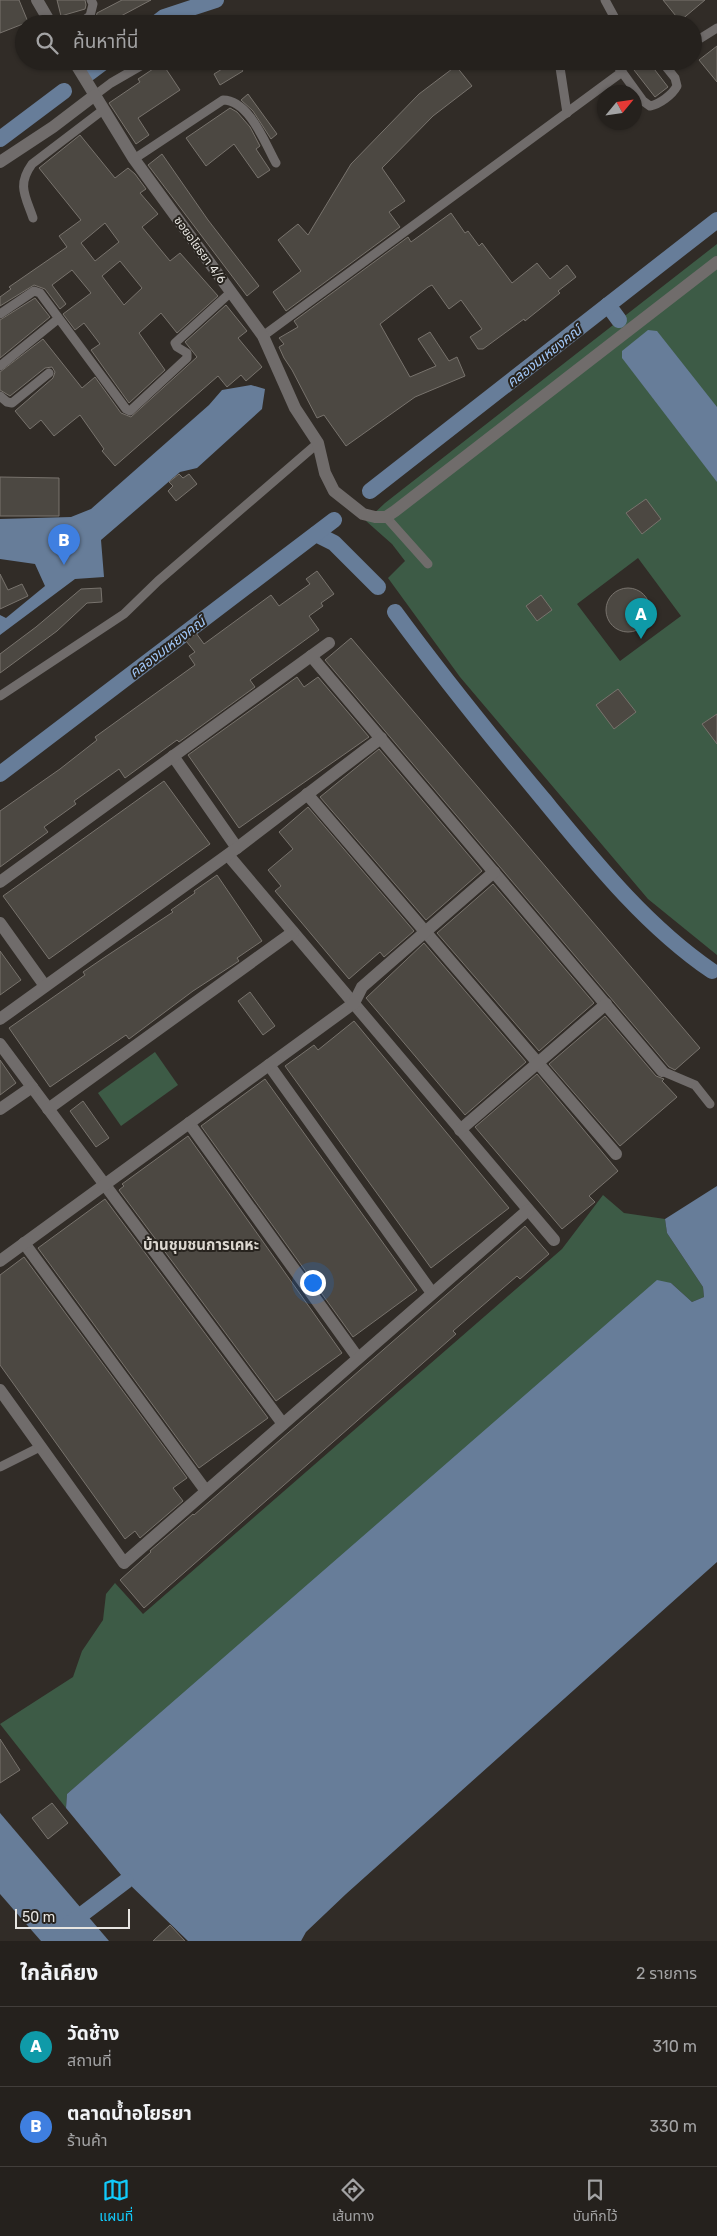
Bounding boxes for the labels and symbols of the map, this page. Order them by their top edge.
north arrow [597,85,642,130]
street label: ซอยอโยธยา 4/6 [171,214,229,286]
water label: คลองมเหยงคณ์ [504,320,587,391]
pin: B [48,524,80,565]
pin: A [625,598,657,639]
water label: คลองมเหยงคณ์ [126,612,211,681]
district label: บ้านชุมชนการเคหะ [143,1236,259,1254]
your location [300,1270,326,1296]
scale bar [15,1906,130,1929]

